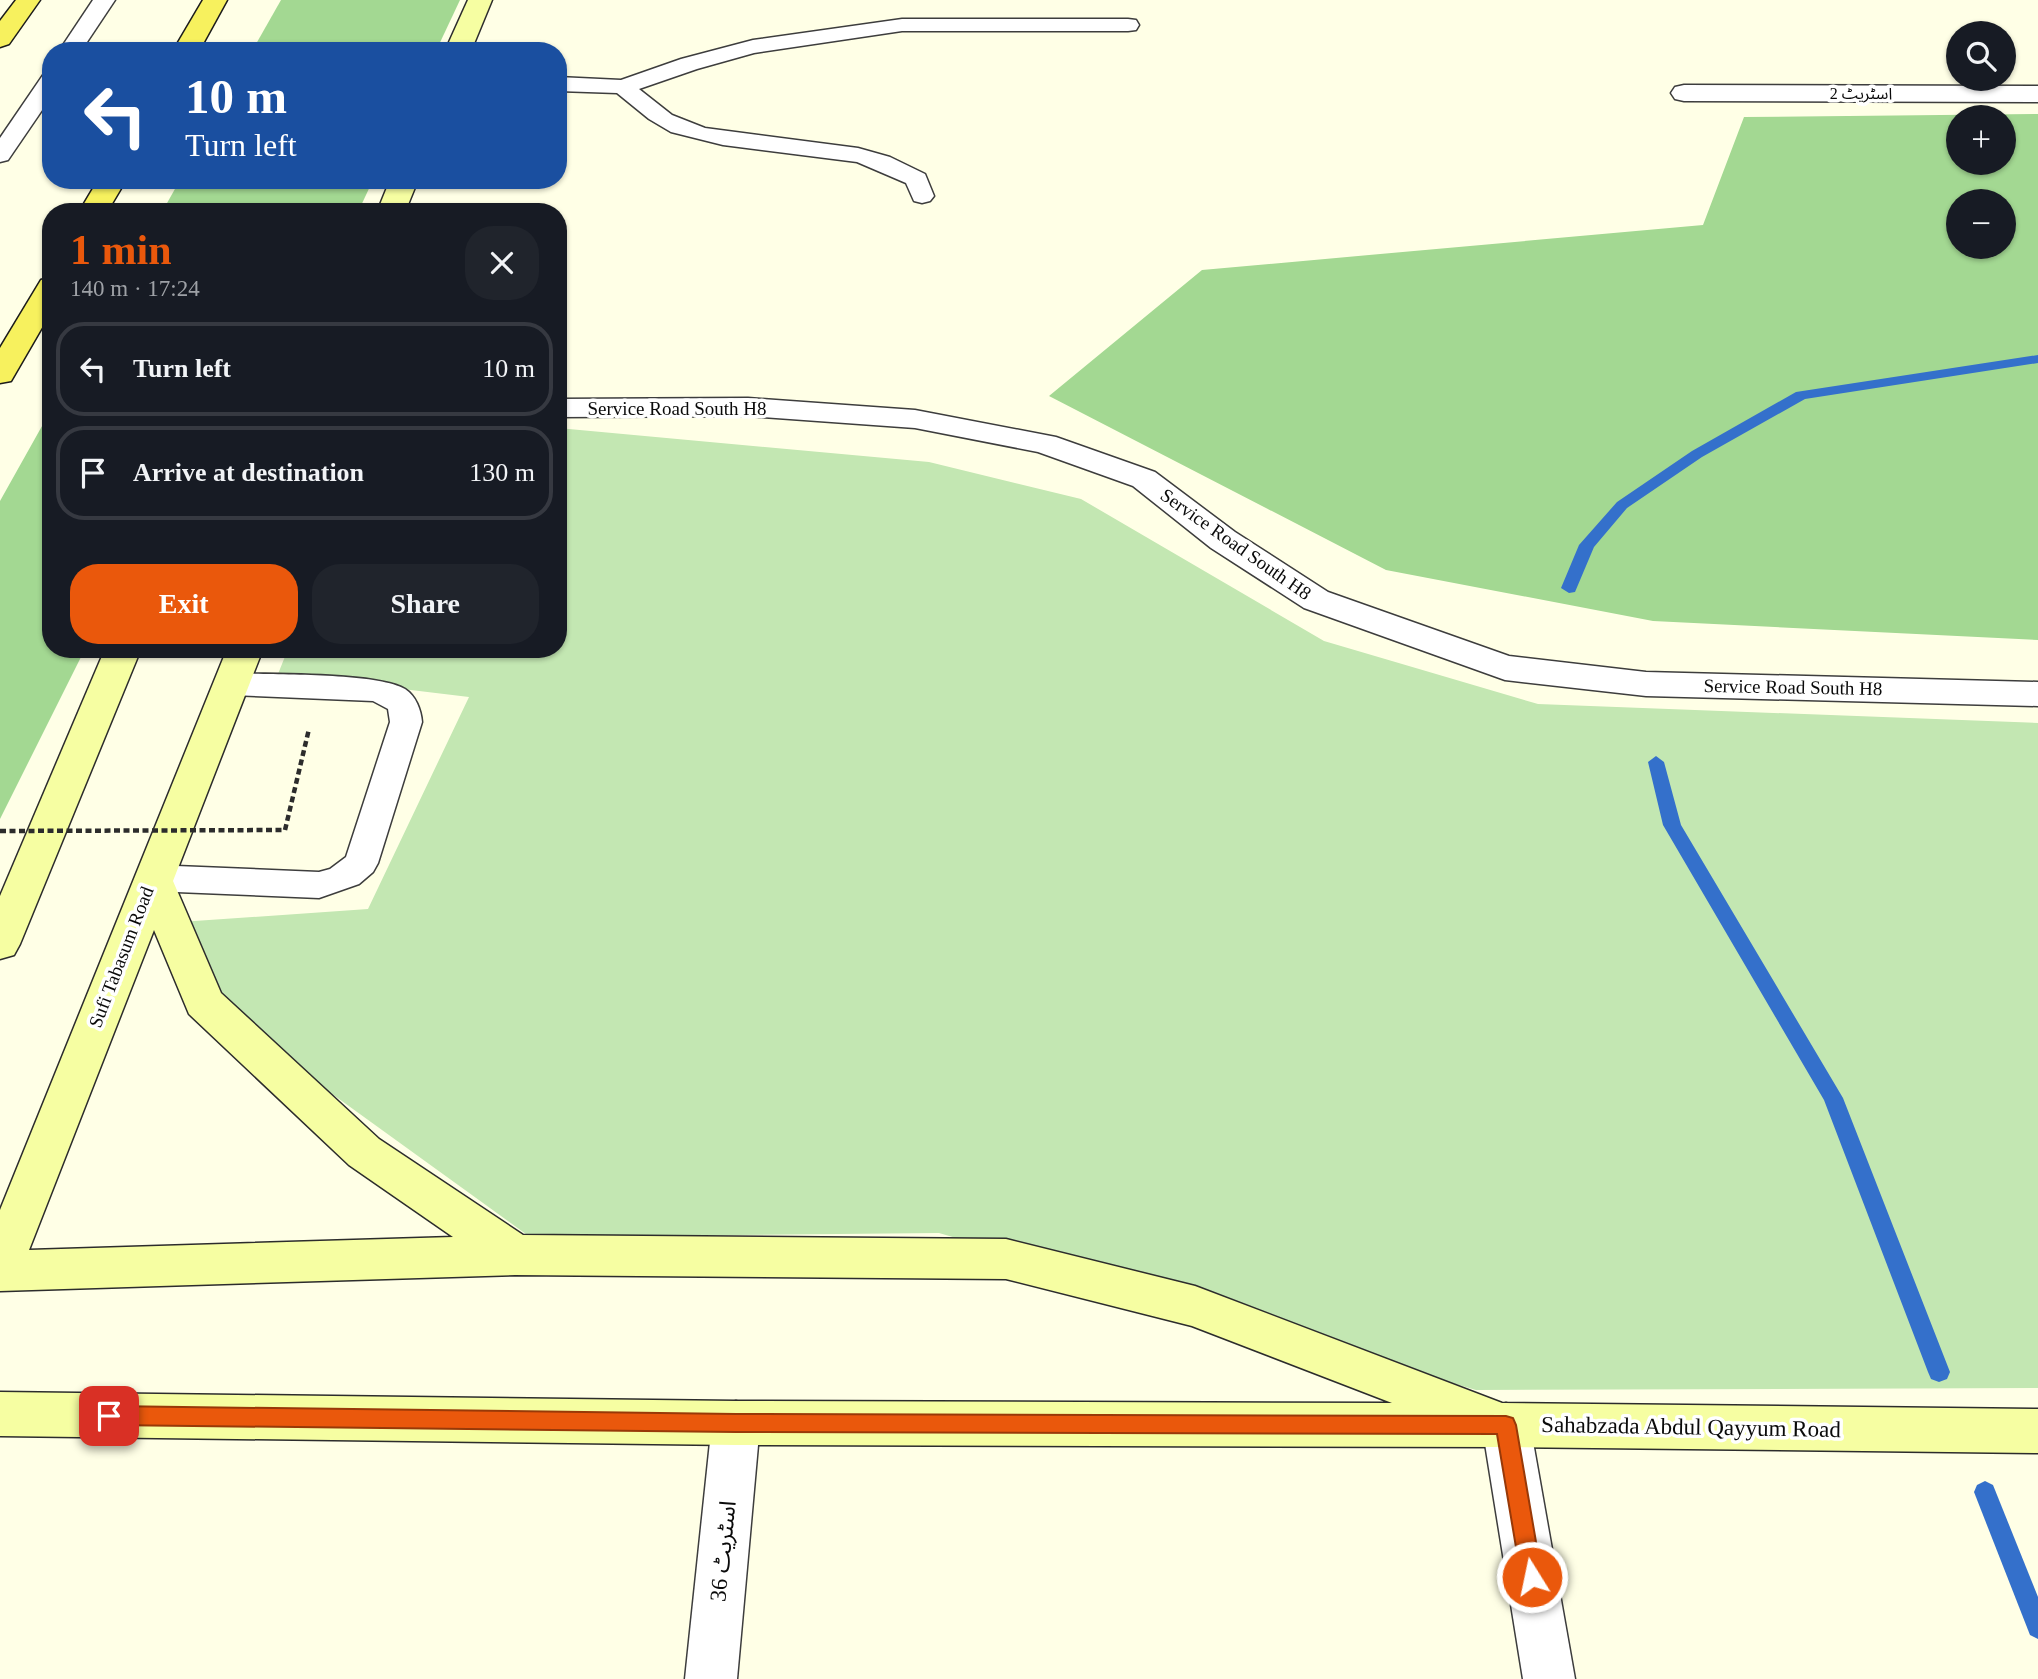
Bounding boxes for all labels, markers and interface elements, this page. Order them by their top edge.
map controls [1946,21,2016,259]
button: search [1946,21,2016,91]
text: 10 m [185,69,287,124]
icon: left [70,70,161,161]
street label: اسٹریٹ 2 [1830,85,1892,103]
button: + [1946,105,2016,175]
text: Turn left [185,127,297,163]
button: − [1946,189,2016,259]
button: close [465,226,539,300]
text: 1 min [70,227,172,273]
text: 140 m · 17:24 [70,276,200,301]
icon: left [74,350,112,388]
text: Turn left [133,354,231,383]
text: 10 m [482,354,535,383]
street label: Service Road South H8 [588,398,766,419]
icon: arrive [74,454,112,492]
text: Arrive at destination [133,458,364,487]
text: 130 m [469,458,535,487]
street label: Service Road South H8 [1157,484,1315,604]
button: Exit [70,564,298,644]
button: Share [312,564,539,644]
street label: Service Road South H8 [1703,675,1883,699]
street label: Sufi Tabasum Road [84,883,158,1030]
pin [79,1386,139,1446]
icon: arrive [90,1397,128,1435]
street label: Sahabzada Abdul Qayyum Road [1541,1412,1841,1442]
street label: اسٹریٹ 36 [705,1499,742,1603]
position arrow [1495,1540,1569,1614]

